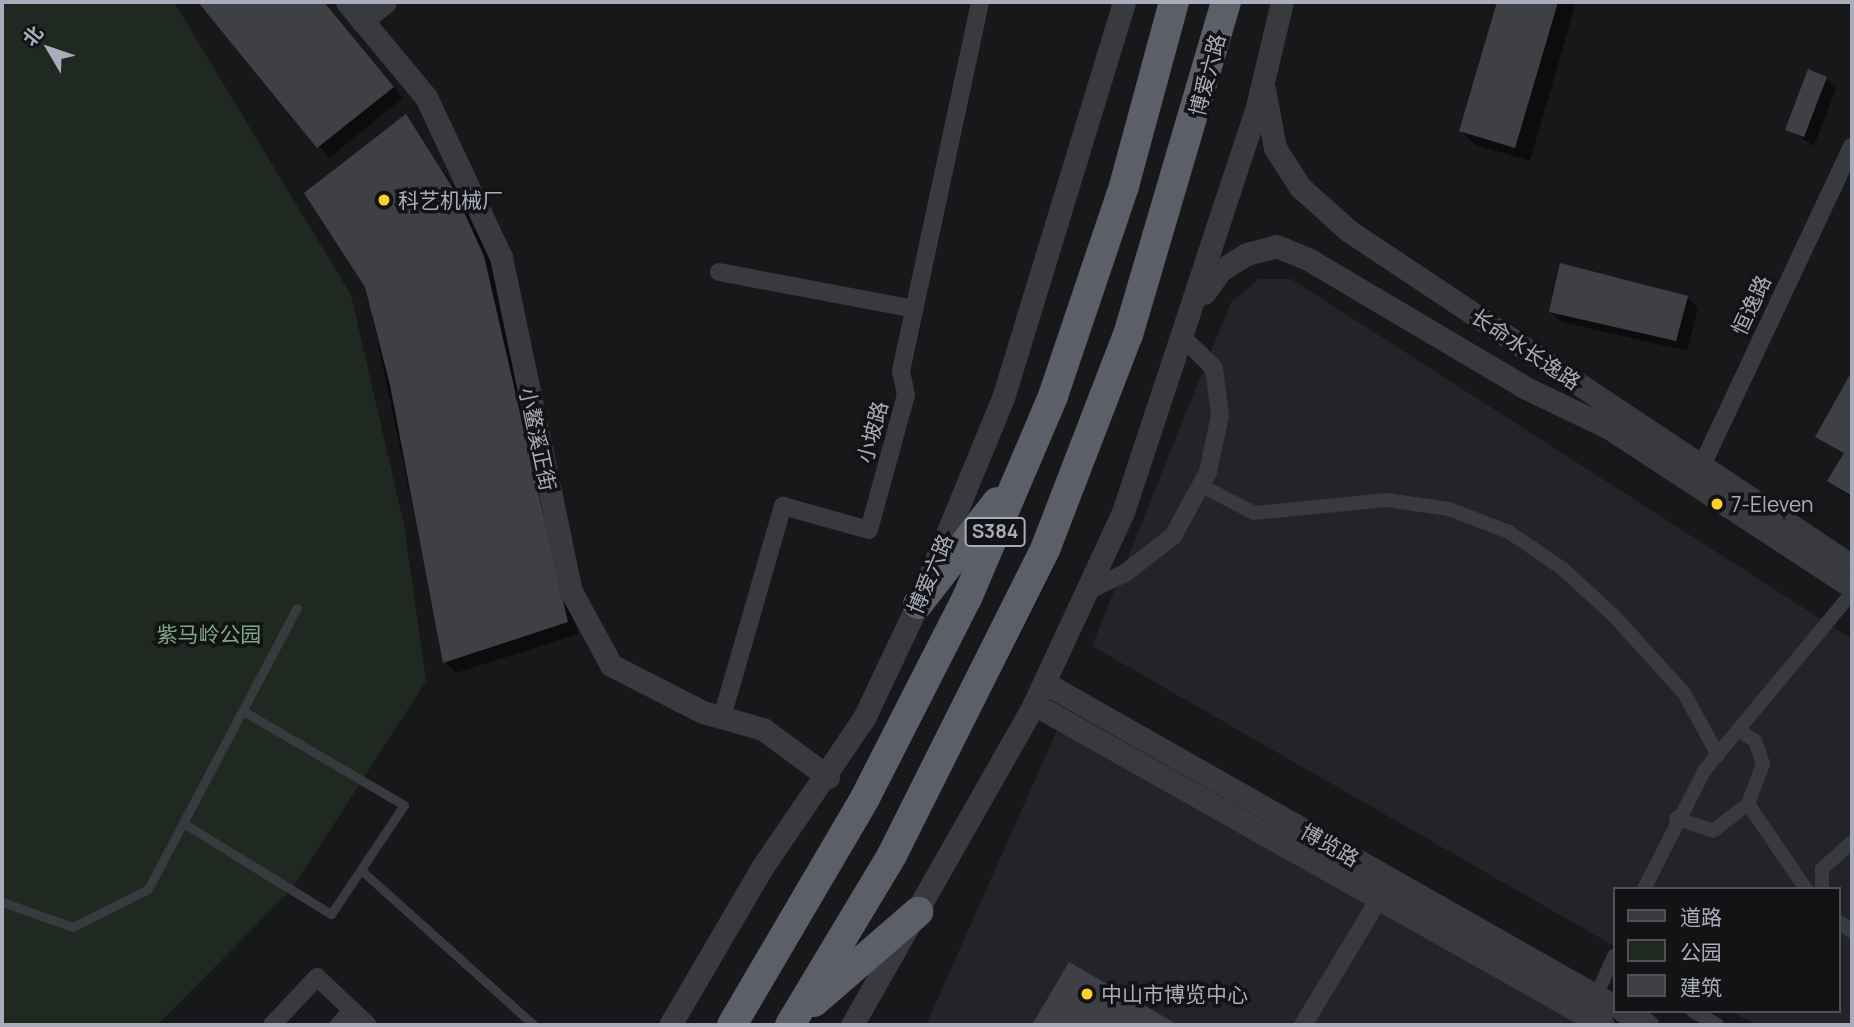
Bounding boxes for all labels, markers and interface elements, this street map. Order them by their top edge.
north arrow [14,14,84,84]
text: 北 [17,20,49,51]
street label: 博爱六路 [1184,31,1230,119]
place label: 科艺机械厂 [398,187,503,213]
marker: 科艺机械厂 [376,192,392,208]
street label: 恒逸路 [1726,271,1776,339]
street label: 长命水长逸路 [1467,303,1585,395]
street label: 小鳌溪正街 [515,385,561,493]
street label: 小坡路 [852,398,892,466]
place label: 7-Eleven [1731,491,1813,517]
marker: 7-Eleven [1709,496,1725,512]
road number: S384 [964,516,1026,548]
street label: 博爱六路 [902,530,958,618]
park label: 紫马岭公园 [157,621,261,647]
street label: 博览路 [1296,818,1364,872]
legend [1612,887,1840,1013]
text: 道路 [1680,903,1722,931]
text: 公园 [1680,938,1722,966]
text: 建筑 [1680,973,1722,1001]
place label: 中山市博览中心 [1101,981,1248,1007]
marker: 中山市博览中心 [1079,986,1095,1002]

